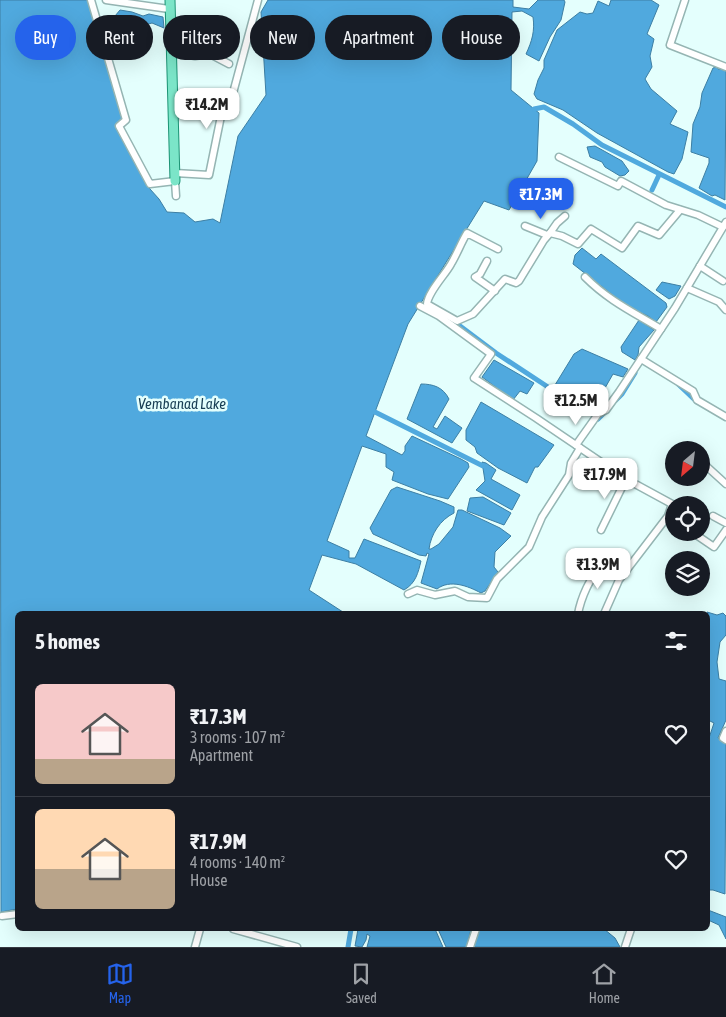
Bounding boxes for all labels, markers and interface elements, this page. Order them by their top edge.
chip: Buy [15,15,76,60]
chip: Rent [86,15,153,60]
chip: Filters [163,15,240,60]
chip: New [250,15,315,60]
chip: Apartment [325,15,432,60]
chip: House [442,15,520,60]
pin: ₹14.2M [166,88,248,130]
text: ₹14.2M [185,95,229,113]
pin: ₹17.3M [500,178,582,220]
text: ₹17.3M [519,185,563,203]
pin: ₹12.5M [535,384,617,426]
text: ₹12.5M [554,391,598,409]
water label: Vembanad Lake [138,395,226,412]
north arrow [665,441,710,486]
map controls [665,441,710,596]
pin: ₹17.9M [564,458,646,500]
text: ₹17.9M [583,465,627,483]
button: locate [665,496,710,541]
pin: ₹13.9M [557,548,639,590]
button: layers [665,551,710,596]
text: ₹13.9M [576,555,620,573]
icon: filters [662,627,690,655]
text: 5 homes [35,629,100,653]
icon: home [75,704,135,764]
text: ₹17.3M [190,704,246,728]
icon: heart [662,720,690,748]
text: 3 rooms · 107 m² [190,728,285,746]
text: Apartment [190,746,253,764]
icon: home [75,829,135,889]
text: ₹17.9M [190,829,246,853]
icon: heart [662,845,690,873]
text: 4 rooms · 140 m² [190,853,285,871]
text: House [190,871,227,889]
tab: Map [106,960,134,1006]
tab: Saved [346,960,377,1006]
tab: Home [589,960,620,1006]

